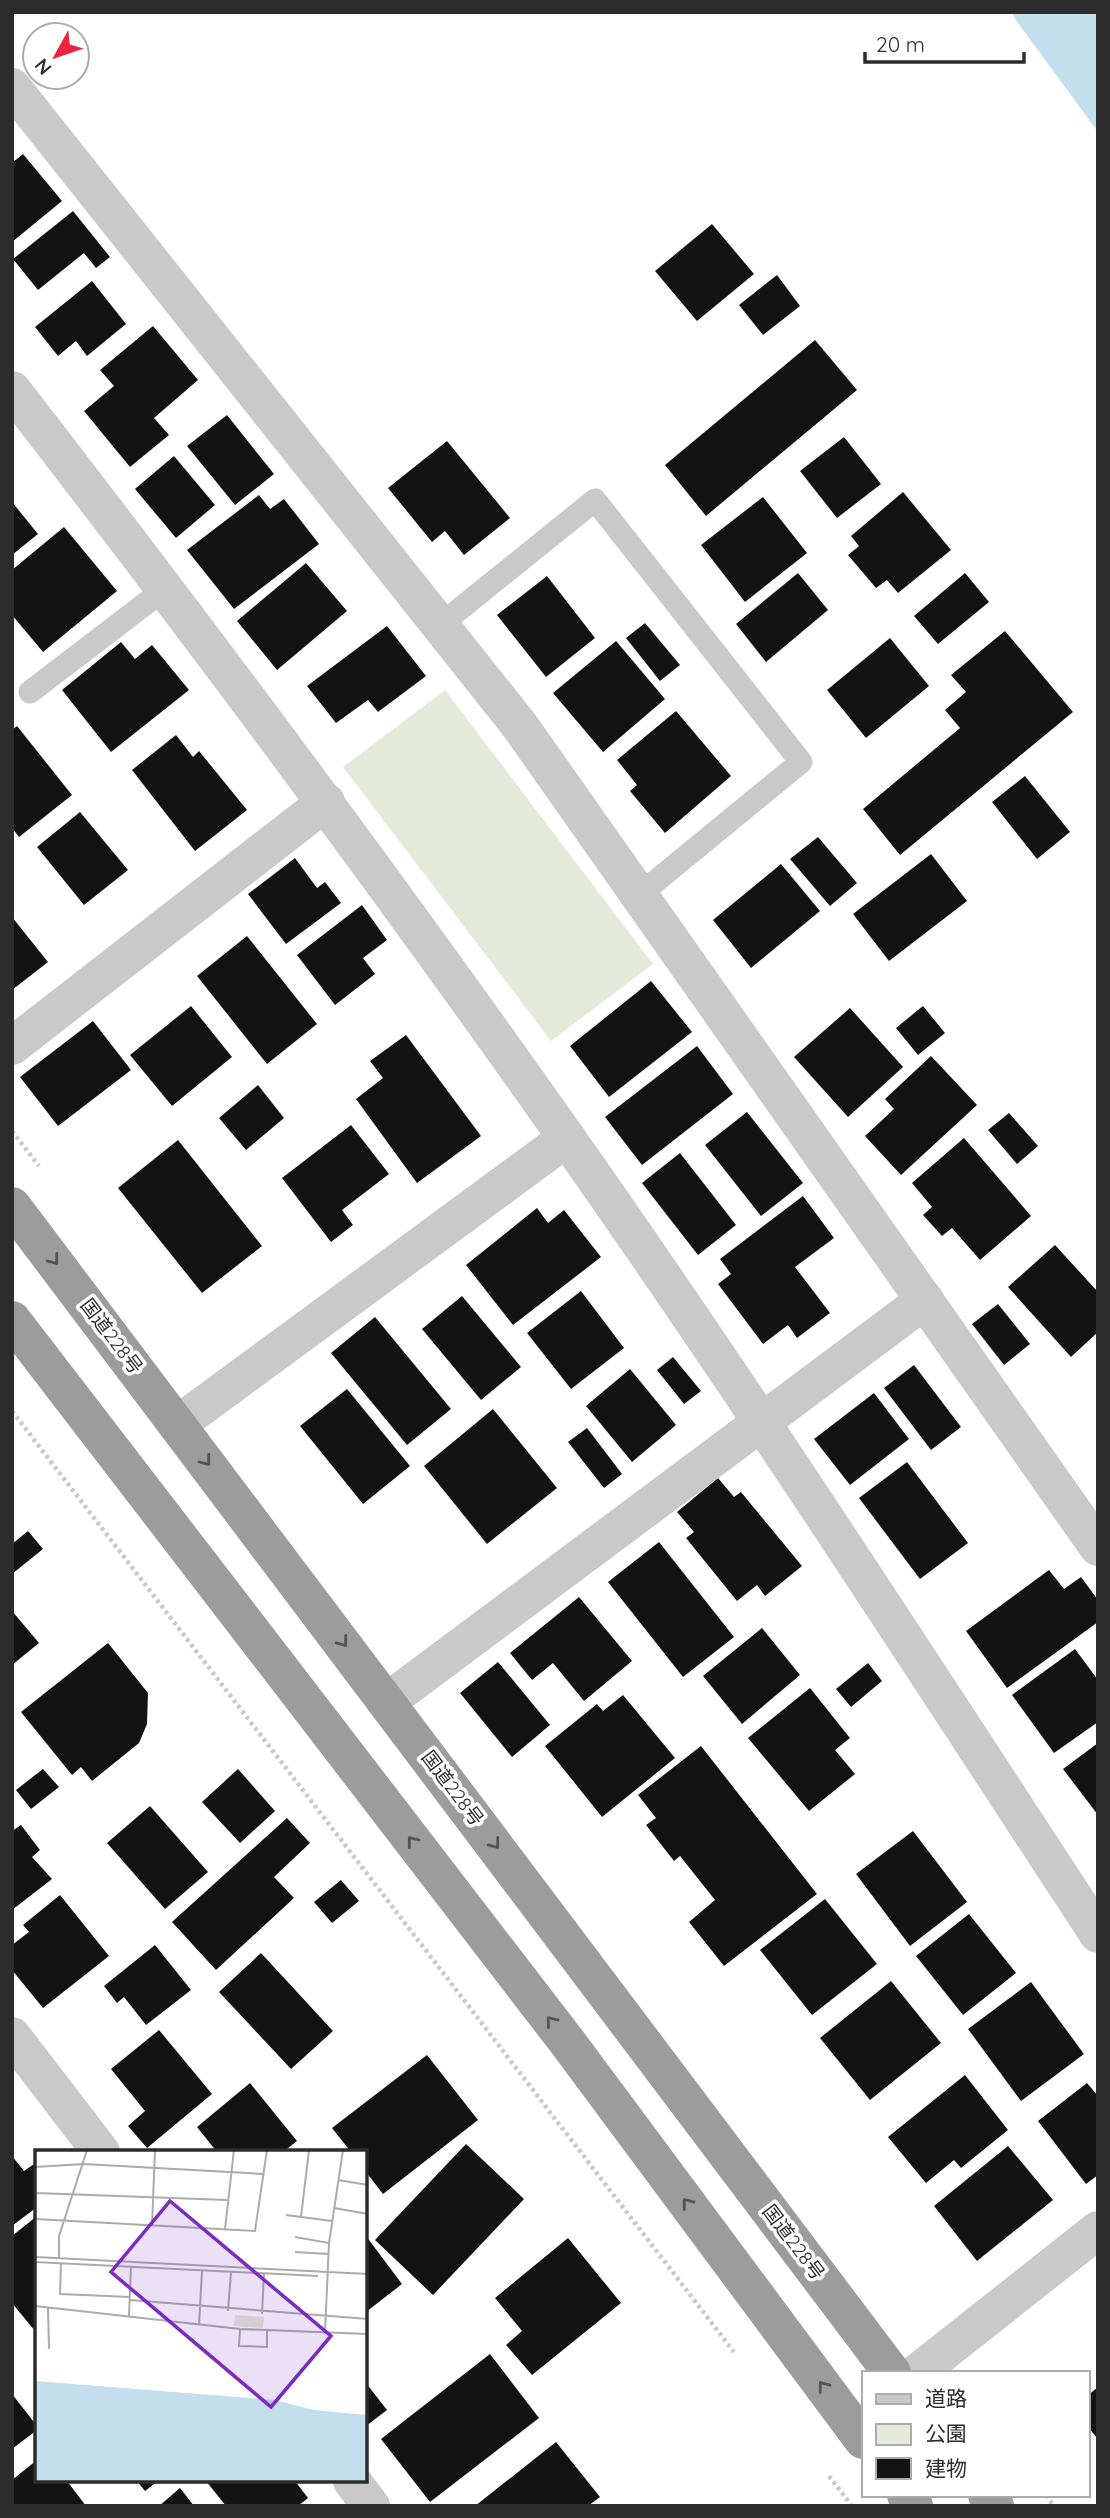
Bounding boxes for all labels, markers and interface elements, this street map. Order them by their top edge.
north arrow [21,21,91,91]
scale bar [865,21,1024,65]
text: 20 m [876,31,925,57]
text: N [29,54,57,80]
one-way arrow [45,1252,58,1265]
street label: 国道228号 [76,1294,148,1378]
one-way arrow [198,1453,211,1465]
one-way arrow [335,1634,348,1647]
street label: 国道228号 [417,1746,489,1830]
one-way arrow [407,1836,420,1848]
one-way arrow [487,1836,499,1848]
one-way arrow [546,2016,559,2028]
inset map [35,2150,368,2483]
one-way arrow [683,2198,695,2211]
street label: 国道228号 [758,2200,830,2284]
legend [862,2371,1089,2497]
one-way arrow [818,2381,831,2393]
text: 道路 [925,2385,967,2411]
text: 公園 [925,2420,967,2446]
text: 建物 [925,2455,967,2481]

